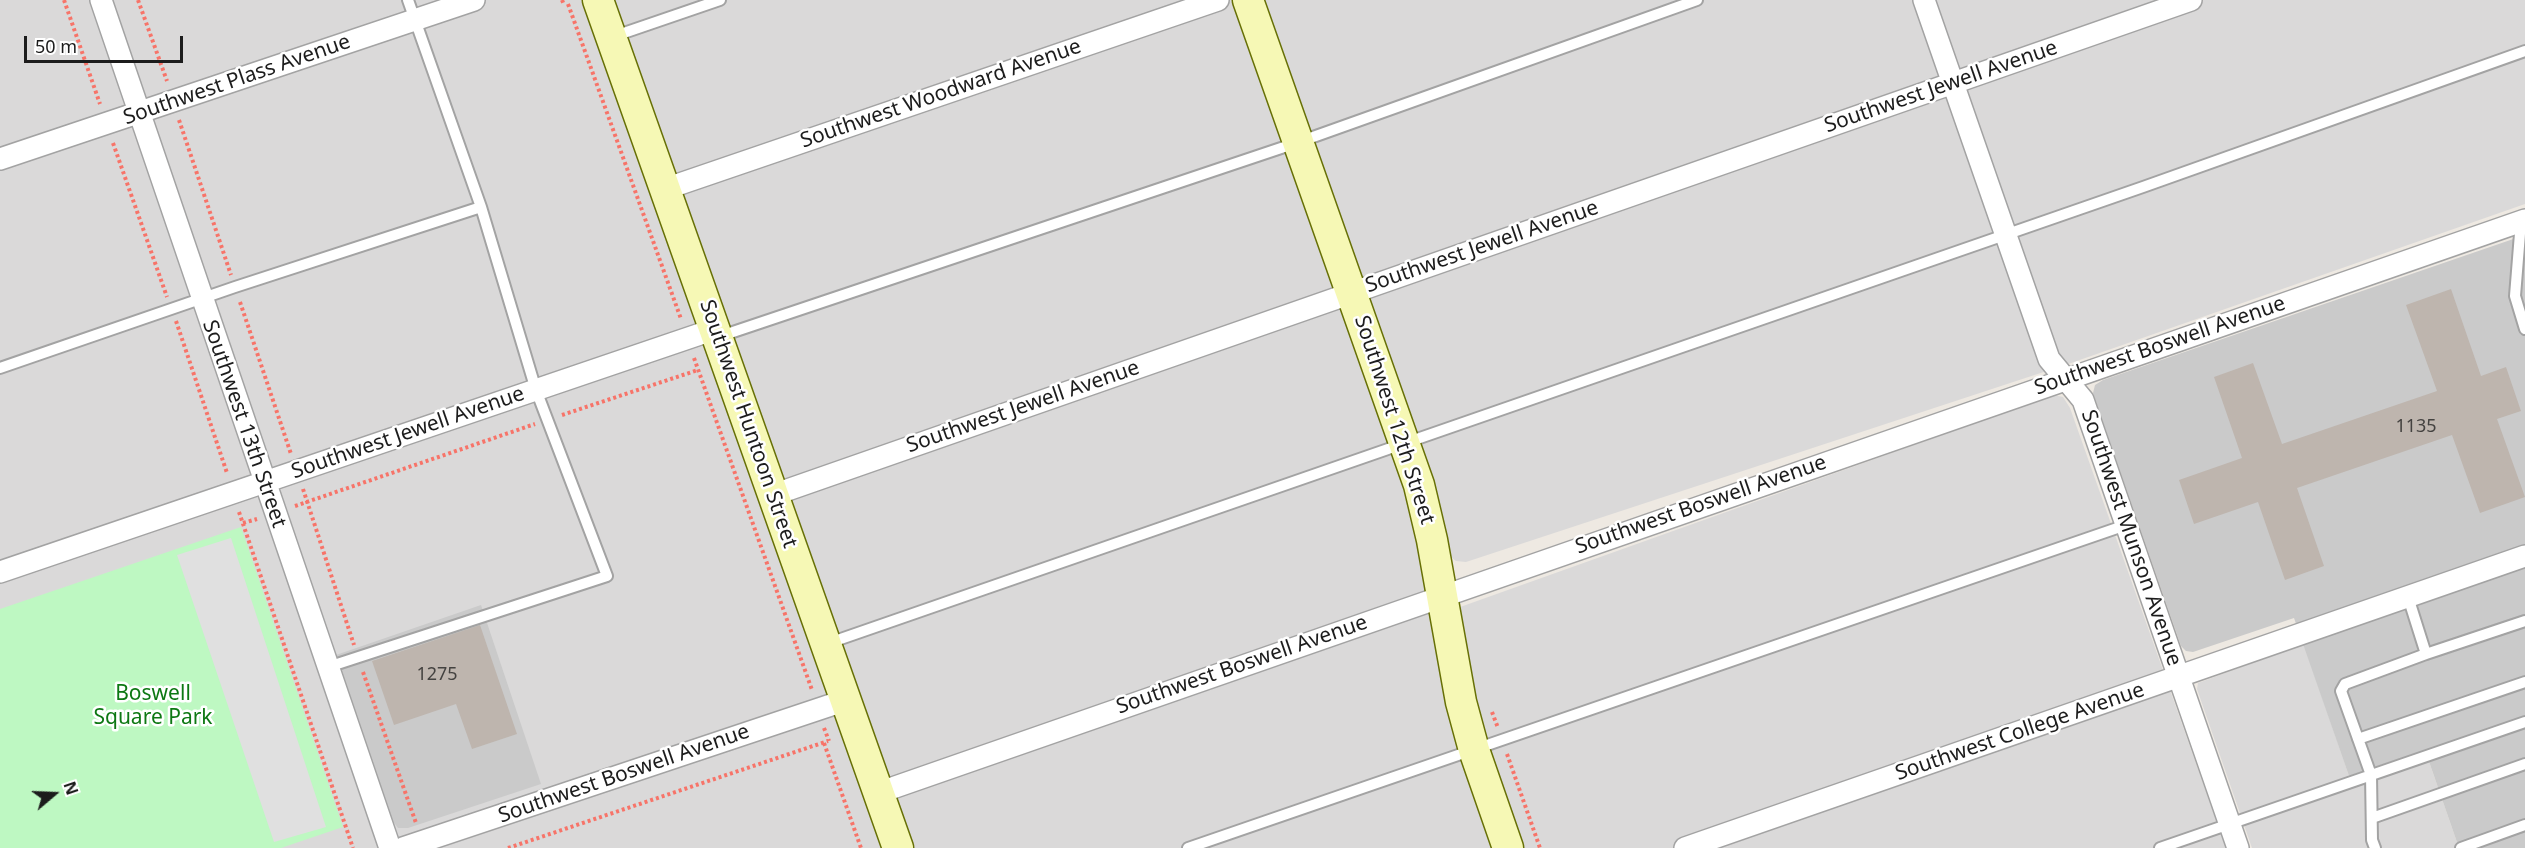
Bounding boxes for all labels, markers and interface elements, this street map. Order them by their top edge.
scale bar [27,24,186,62]
street label: Southwest Plass Avenue [120,29,354,131]
text: 50 m [35,34,77,58]
street label: Southwest Woodward Avenue [797,34,1085,154]
street label: Southwest Jewell Avenue [1821,35,2061,139]
street label: Southwest Jewell Avenue [1362,195,1602,299]
street label: Southwest Boswell Avenue [2031,291,2289,401]
street label: Southwest Huntoon Street [694,297,802,551]
street label: Southwest 12th Street [1348,312,1440,528]
street label: Southwest 13th Street [197,317,291,531]
street label: Southwest Jewell Avenue [903,355,1143,459]
street label: Southwest Jewell Avenue [288,381,528,485]
street label: Southwest Munson Avenue [2075,407,2187,669]
house number: 1135 [2395,416,2437,438]
street label: Southwest Boswell Avenue [1572,450,1830,560]
street label: Southwest Boswell Avenue [1113,610,1371,720]
house number: 1275 [416,664,458,686]
street label: Southwest College Avenue [1892,677,2148,787]
park label: Boswell Square Park [93,681,213,731]
street label: Southwest Boswell Avenue [495,719,753,829]
north arrow [24,764,84,824]
text: N [58,778,84,798]

